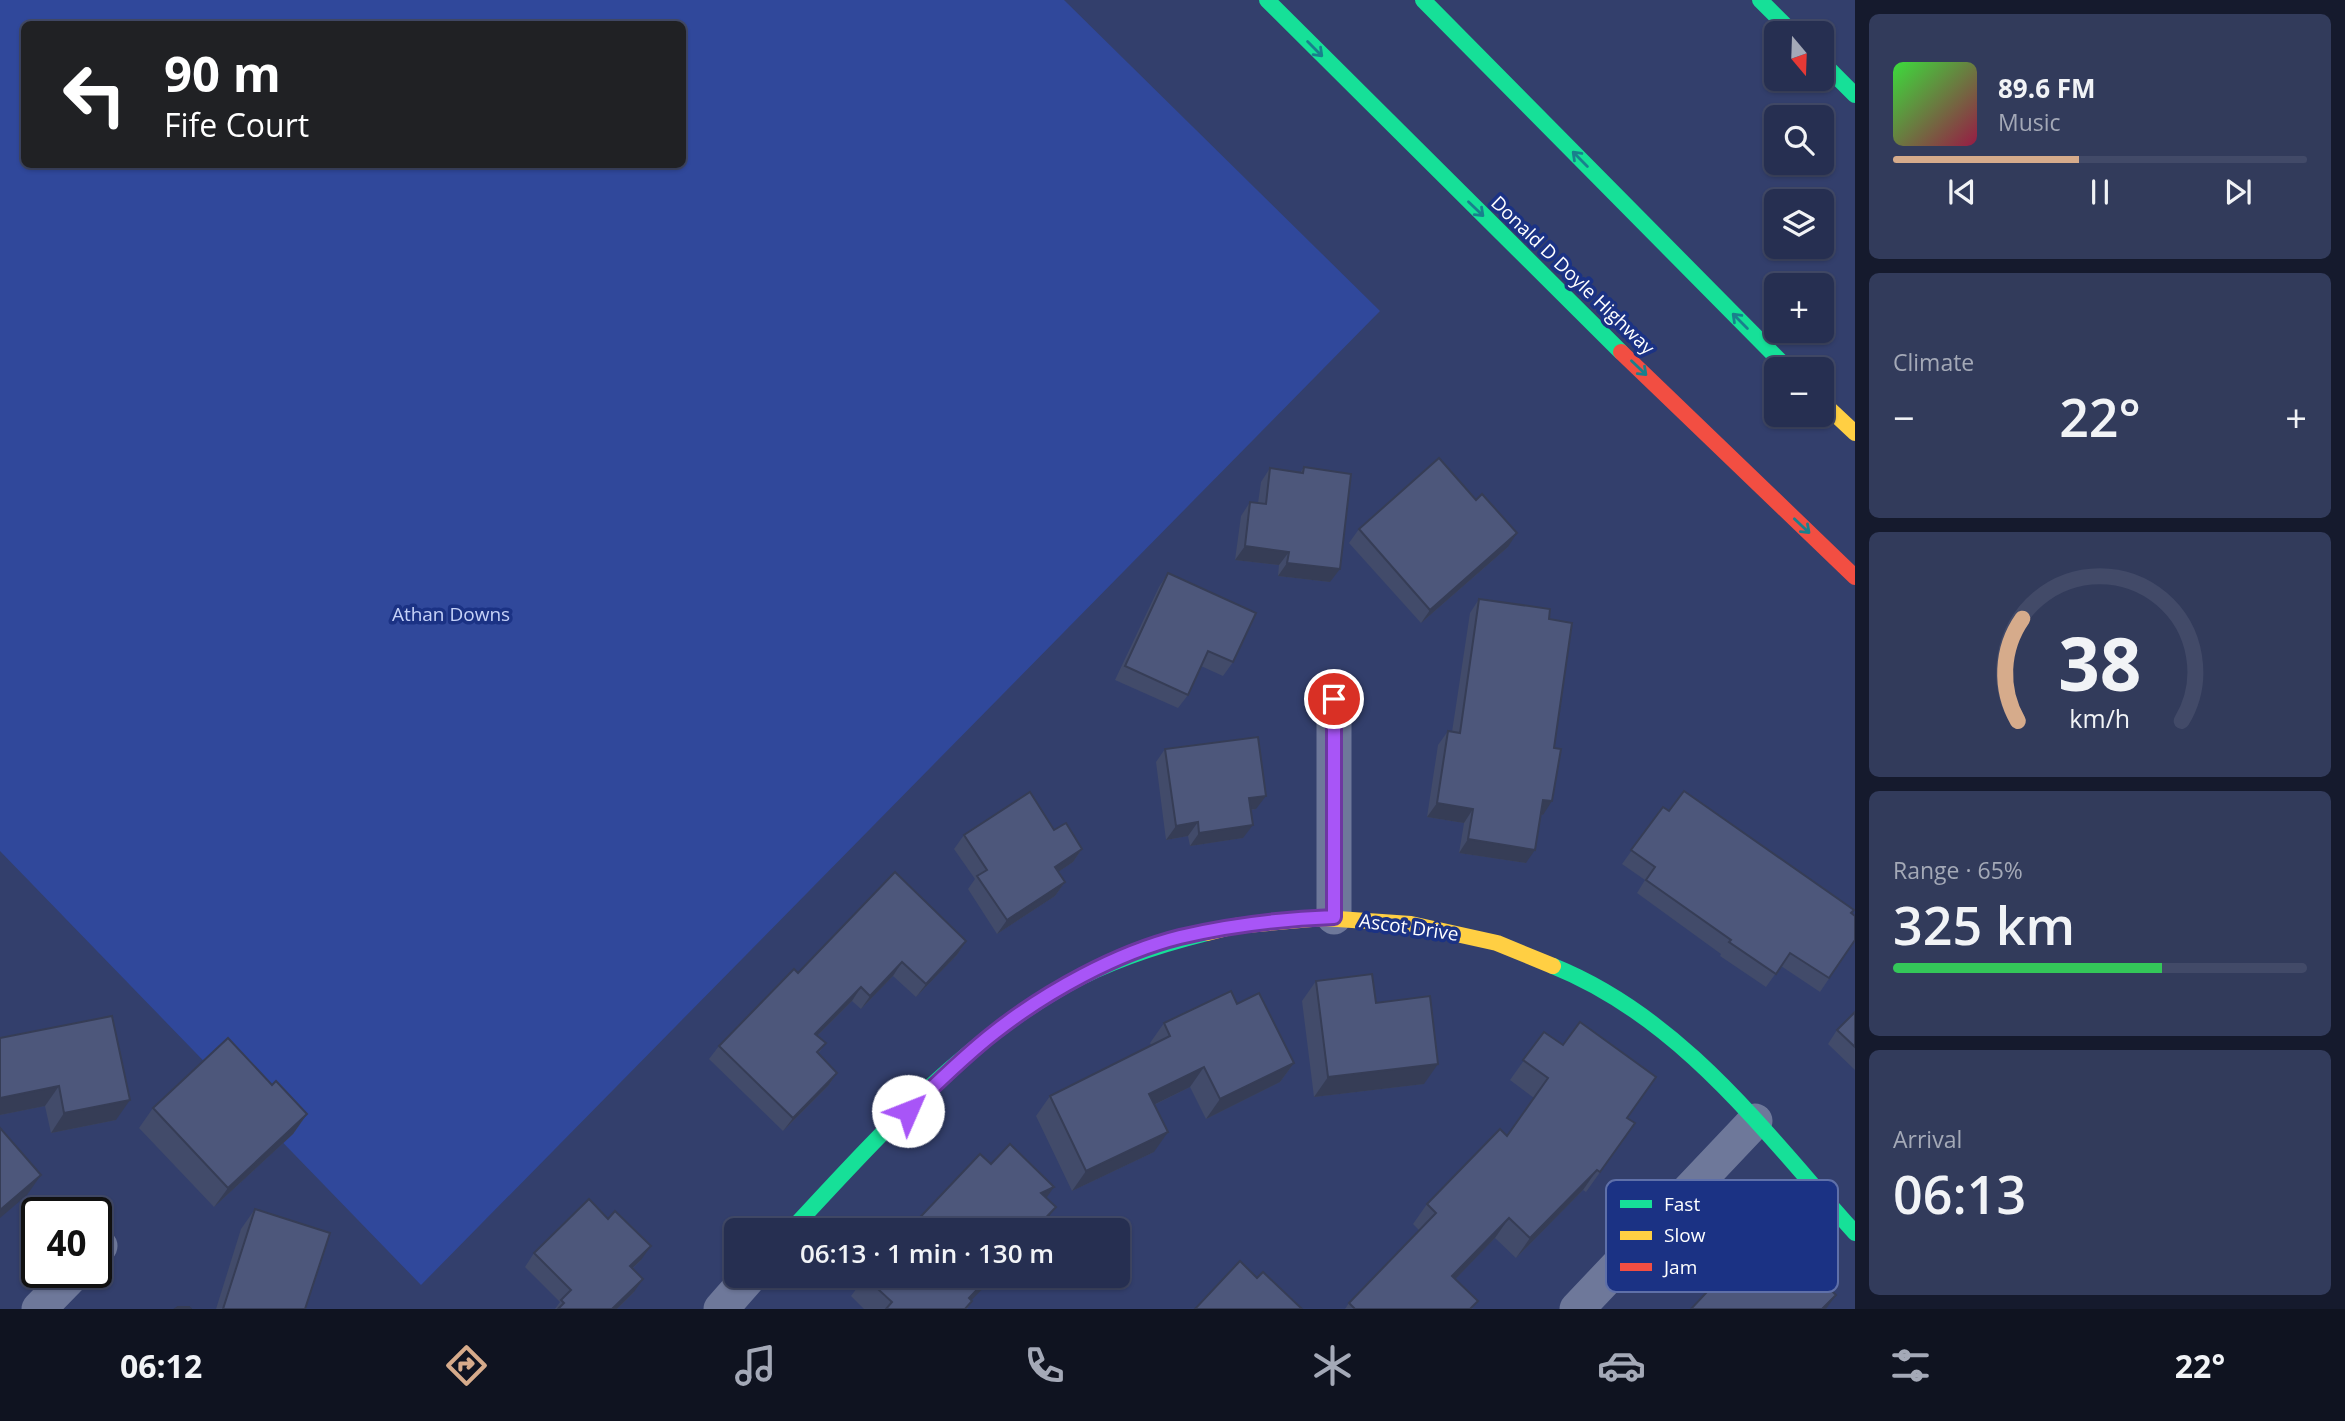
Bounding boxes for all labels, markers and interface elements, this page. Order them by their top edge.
north arrow [1764,21,1834,91]
map controls [1764,21,1834,427]
text: 90 m [164,40,281,106]
one-way arrow [1306,40,1323,57]
icon: left [49,49,140,140]
text: 89.6 FM [1998,70,2096,106]
text: Fife Court [164,103,309,146]
button: search [1764,105,1834,175]
text: Music [1998,106,2061,138]
one-way arrow [1571,151,1588,168]
icon: previous [1943,173,1981,211]
icon: pause [2081,173,2119,211]
icon: next [2219,173,2257,211]
button: layers [1764,189,1834,259]
street label: Donald D Doyle Highway [1485,190,1661,360]
one-way arrow [1467,201,1484,218]
button: + [1764,273,1834,343]
one-way arrow [1731,312,1748,329]
text: Climate [1893,346,1974,378]
button: − [1764,357,1834,427]
one-way arrow [1630,360,1647,377]
text: 22° [2059,381,2141,452]
text: − [1893,391,1915,443]
text: + [2285,391,2307,443]
one-way arrow [1793,518,1810,535]
park label: Athan Downs [392,601,510,627]
text: 38 [2058,613,2142,712]
pin [1304,669,1364,729]
icon: arrive [1315,680,1353,718]
text: km/h [2070,700,2130,734]
text: Range · 65% [1893,854,2023,886]
text: 325 km [1893,889,2075,960]
street label: Ascot Drive [1358,907,1460,947]
position arrow [871,1074,945,1148]
text: Arrival [1893,1123,1962,1155]
text: 06:13 [1893,1158,2026,1229]
legend [1606,1180,1838,1292]
text: Fast [1664,1191,1700,1217]
speed limit sign: 40 [21,1197,112,1288]
text: Slow [1664,1222,1706,1248]
text: 06:13 · 1 min · 130 m [800,1235,1054,1271]
text: Jam [1662,1254,1697,1280]
icon: directions [442,1341,491,1390]
icon: music [731,1341,780,1390]
icon: phone [1020,1341,1069,1390]
icon: climate [1308,1341,1357,1390]
icon: car [1597,1341,1646,1390]
icon: filters [1886,1341,1935,1390]
text: 06:12 [120,1344,202,1387]
text: 22° [2175,1344,2225,1387]

